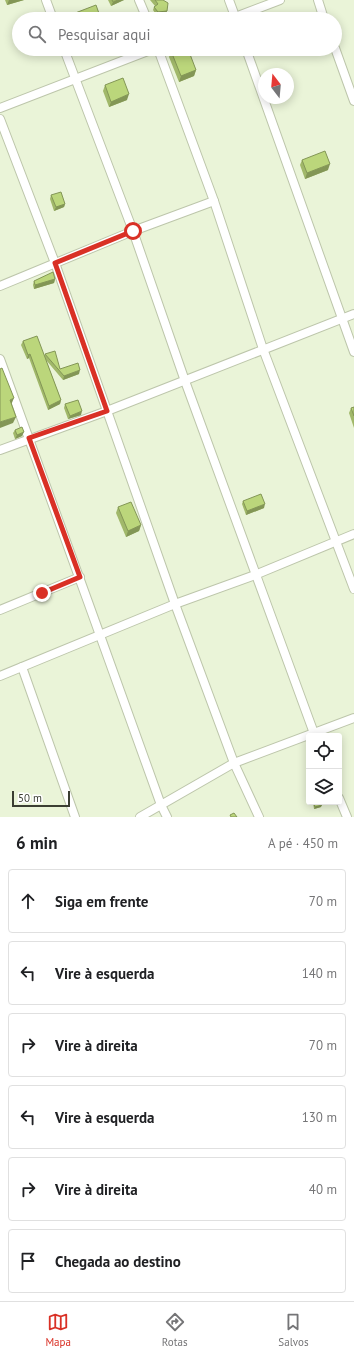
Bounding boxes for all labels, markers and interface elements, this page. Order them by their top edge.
search box [12,12,342,56]
icon: search [26,23,48,45]
text: Pesquisar aqui [58,25,150,44]
north arrow [258,68,294,104]
route start [124,222,142,240]
route end [33,584,51,602]
map controls [306,733,342,805]
button: locate [306,733,342,769]
button: layers [306,769,342,805]
scale bar [12,789,70,808]
text: 50 m [18,791,42,805]
text: 6 min [16,832,57,854]
text: A pé · 450 m [268,835,338,852]
icon: ahead [17,890,39,912]
text: Siga em frente [55,892,148,911]
text: 70 m [309,893,337,910]
icon: left [17,962,39,984]
text: Vire à esquerda [55,964,154,983]
text: 140 m [302,965,337,982]
icon: right [17,1034,39,1056]
text: Vire à direita [55,1036,138,1055]
text: 70 m [309,1037,337,1054]
icon: left [17,1106,39,1128]
text: Vire à esquerda [55,1108,154,1127]
text: 130 m [302,1109,337,1126]
icon: right [17,1178,39,1200]
text: Vire à direita [55,1180,138,1199]
text: 40 m [309,1181,337,1198]
icon: arrive [17,1250,39,1272]
text: Chegada ao destino [55,1252,181,1271]
tab: Mapa [45,1311,71,1349]
tab: Rotas [162,1311,188,1349]
tab: Salvos [278,1311,309,1349]

